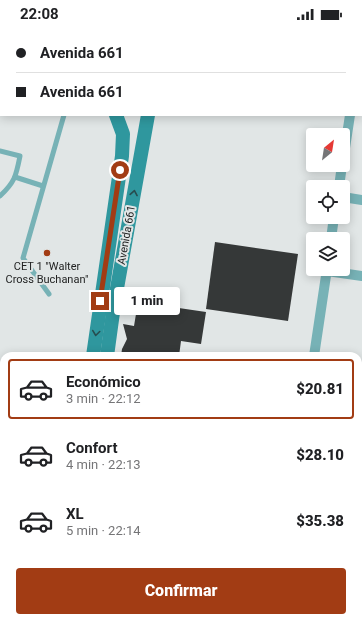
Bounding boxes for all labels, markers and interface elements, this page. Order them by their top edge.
text: 22:08 [20,5,59,23]
text: Avenida 661 [40,44,124,62]
text: Avenida 661 [40,83,124,101]
north arrow [306,128,350,172]
map controls [306,128,350,276]
route start [111,161,129,179]
button: locate [306,180,350,224]
one-way arrow [129,190,138,196]
street label: Avenida 661 [115,204,138,266]
button: layers [306,232,350,276]
marker: CET 1 "Walter Cross Buchanan" [42,248,52,258]
place label: CET 1 "Walter Cross Buchanan" [6,260,88,286]
callout: 1 min [114,287,180,315]
route end [91,292,109,310]
text: 1 min [131,293,163,308]
one-way arrow [92,330,101,336]
icon: car [18,371,54,407]
text: Económico [66,373,141,391]
text: $20.81 [296,380,344,398]
text: 3 min · 22:12 [66,391,141,406]
icon: car [18,437,54,473]
text: Confort [66,439,117,457]
text: $28.10 [296,446,344,464]
text: 4 min · 22:13 [66,457,141,472]
icon: car [18,503,54,539]
text: XL [66,505,84,523]
text: $35.38 [296,512,344,530]
text: 5 min · 22:14 [66,523,141,538]
button: Confirmar [16,568,346,614]

